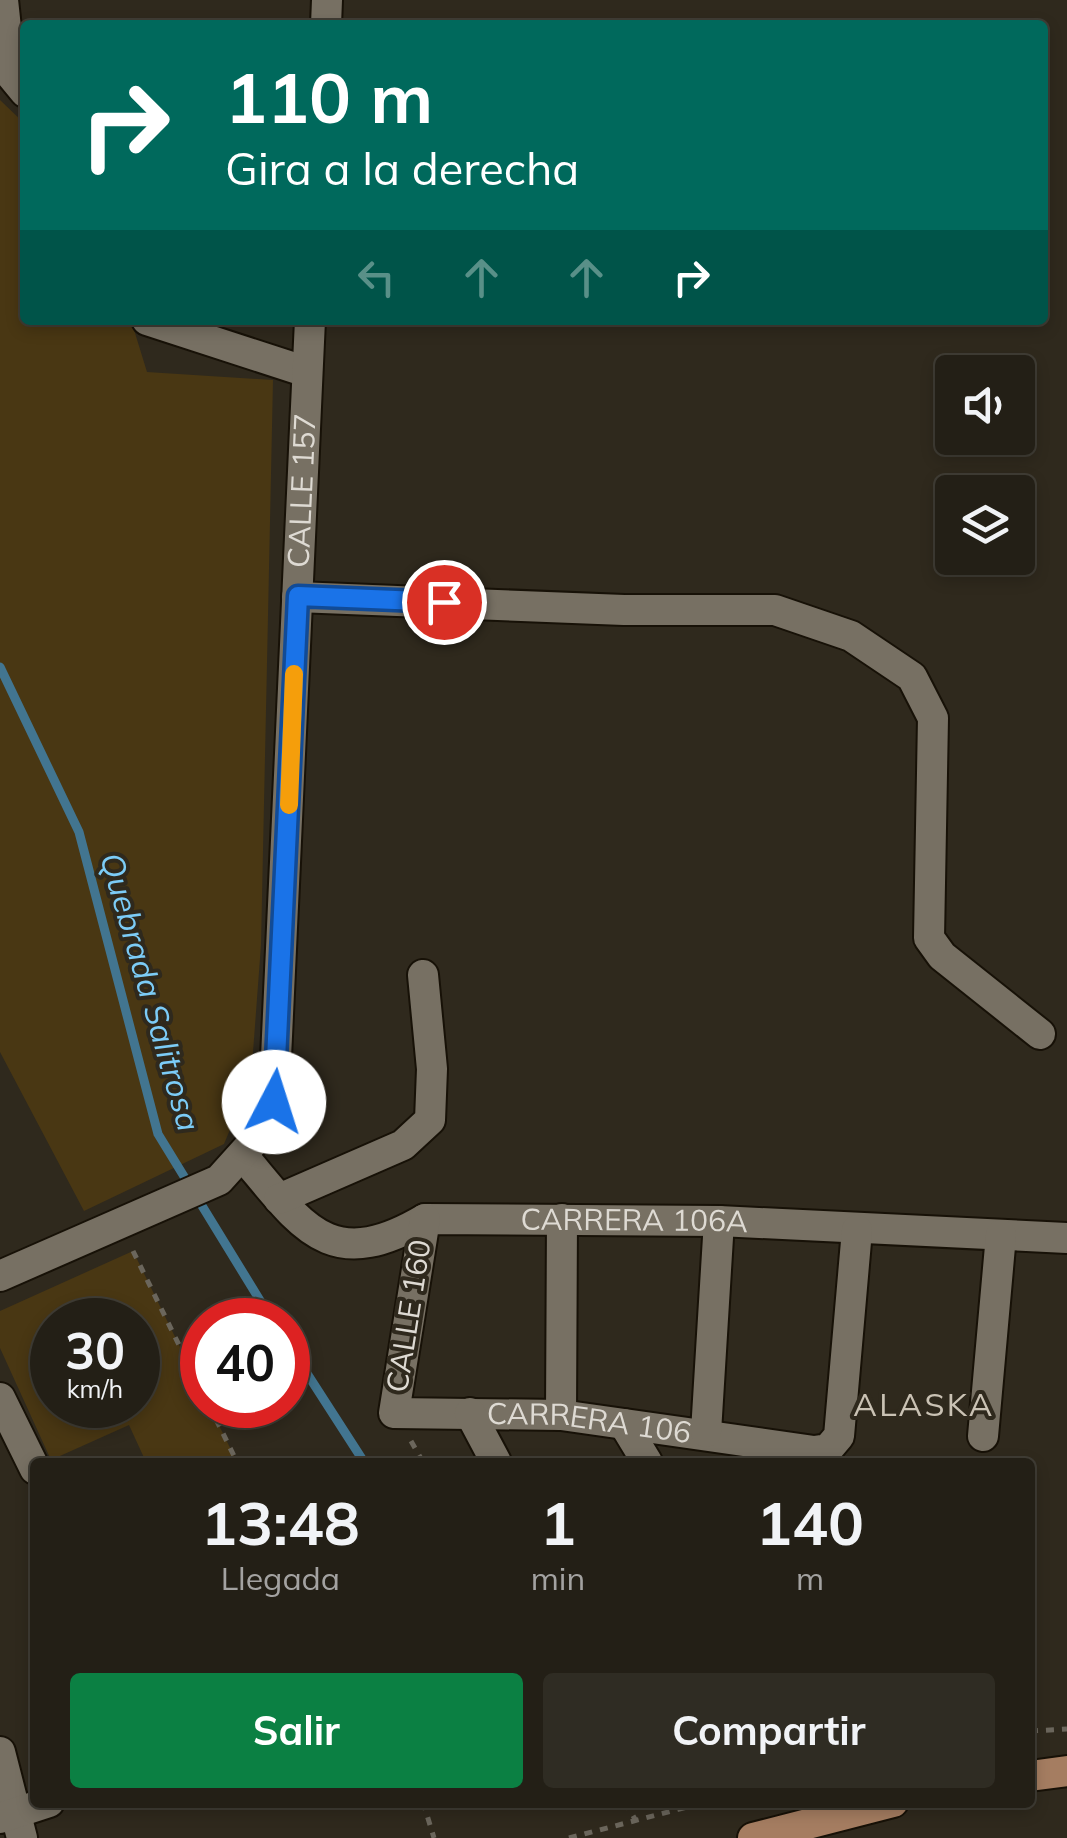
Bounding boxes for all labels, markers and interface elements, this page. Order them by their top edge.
text: 110 m [225,53,433,141]
icon: right [60,60,190,190]
text: Gira a la derecha [225,140,579,196]
icon: left [349,250,404,305]
icon: ahead [454,250,509,305]
icon: ahead [559,250,614,305]
icon: right [664,250,719,305]
map controls [935,355,1035,575]
button: sound [935,355,1035,455]
street label: CALLE 157 [279,413,324,569]
button: layers [935,475,1035,575]
pin [402,560,487,645]
icon: arrive [417,575,472,630]
water label: Quebrada Salitrosa [92,848,210,1135]
position arrow [222,1050,326,1154]
street label: CARRERA 106A [520,1200,749,1240]
street label: CALLE 160 [377,1237,439,1395]
speed limit sign: 40 [180,1298,310,1428]
text: 30 [65,1319,125,1382]
text: km/h [67,1373,123,1404]
district label: ALASKA [853,1384,995,1424]
street label: CARRERA 106 [487,1394,694,1451]
text: 13:48 [201,1485,360,1560]
text: 1 [540,1485,576,1560]
text: 140 [756,1485,864,1560]
text: Llegada [221,1558,340,1598]
text: min [531,1558,585,1598]
text: m [796,1558,824,1598]
button: Salir [70,1673,523,1788]
button: Compartir [543,1673,995,1788]

